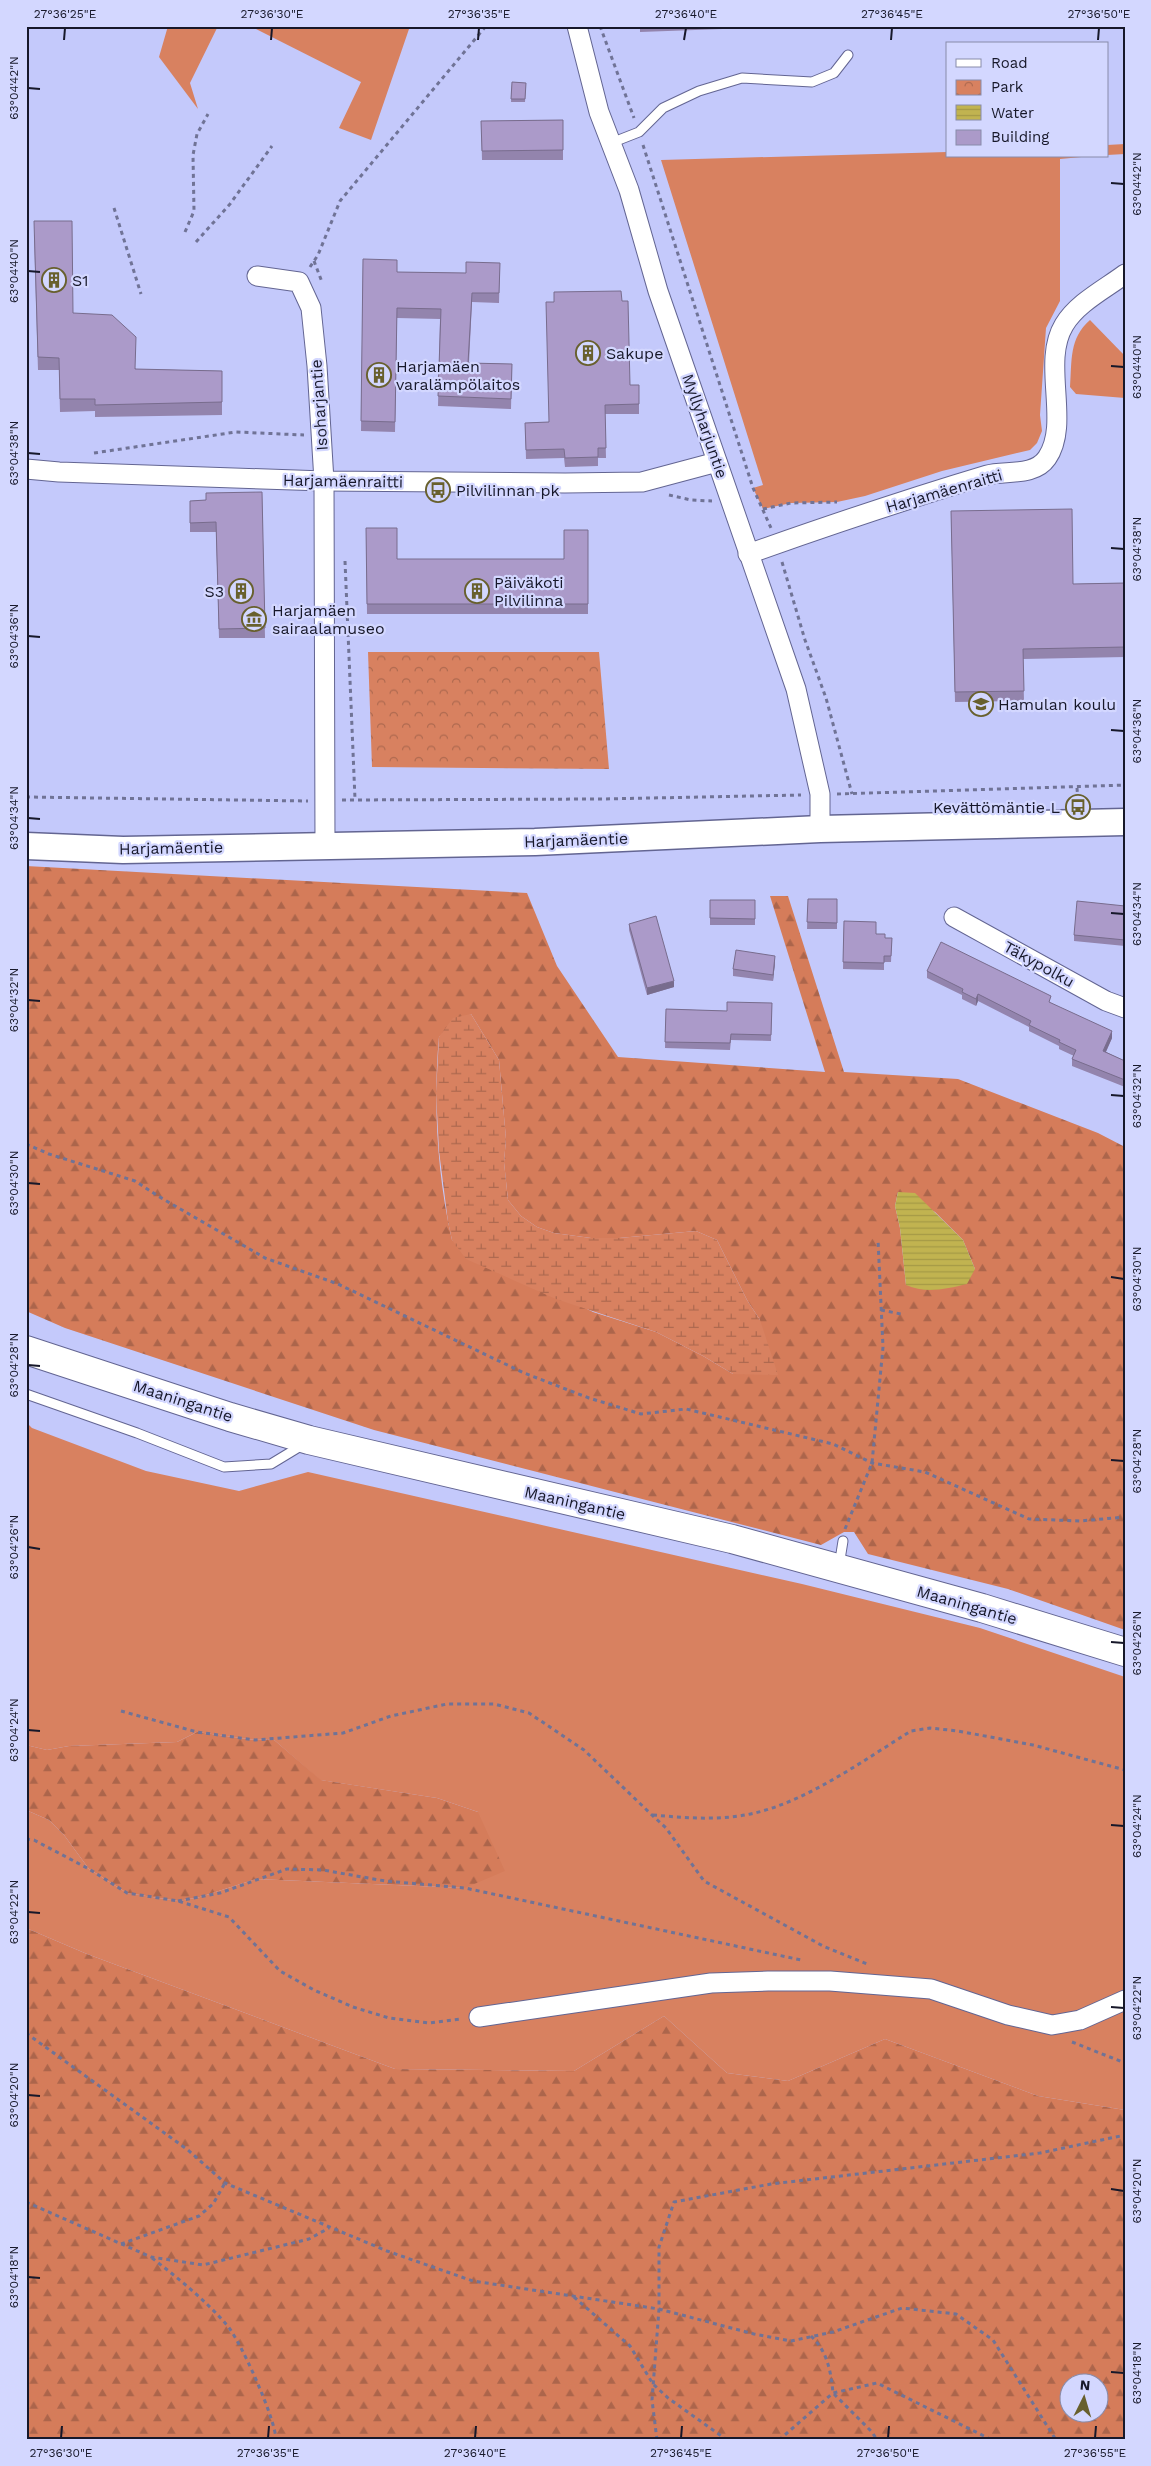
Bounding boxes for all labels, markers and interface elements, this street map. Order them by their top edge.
text: 27°36'25"E [34,7,97,21]
text: 27°36'30"E [240,7,304,21]
text: 27°36'35"E [448,7,511,21]
text: 27°36'40"E [655,7,717,21]
text: 27°36'45"E [861,7,923,21]
text: 27°36'50"E [1067,7,1131,21]
legend [946,42,1108,158]
text: Road [991,54,1028,72]
text: 63°04'42"N [7,56,21,120]
text: Park [991,78,1024,96]
text: Water [991,104,1034,122]
text: Building [991,128,1049,146]
text: 63°04'42"N [1130,152,1144,216]
text: 63°04'40"N [7,239,21,303]
building icon: S1 [41,267,67,293]
place label: S1 [72,271,89,290]
text: 63°04'40"N [1130,335,1144,399]
building icon: Sakupe [575,340,601,366]
place label: Sakupe [606,344,663,363]
place label: Harjamäen varalämpölaitos [396,357,520,394]
street label: Isoharjantie [306,359,332,451]
building icon: Harjamäen varalämpölaitos [366,362,392,388]
street label: Myllyharjuntie [678,371,732,481]
text: 63°04'38"N [7,421,21,485]
street label: Harjamäenraitti [884,465,1004,517]
street label: Harjamäenraitti [283,470,403,492]
bus stop icon: Pilvilinnan pk [425,477,451,503]
place label: Pilvilinnan pk [456,481,560,500]
text: 63°04'38"N [1130,517,1144,581]
place label: Päiväkoti Pilvilinna [494,573,563,610]
building icon: S3 [228,578,254,604]
building icon: Päiväkoti Pilvilinna [464,578,490,604]
place label: S3 [204,582,224,601]
place label: Harjamäen sairaalamuseo [272,601,385,638]
text: 63°04'36"N [7,604,21,668]
museum icon: Harjamäen sairaalamuseo [241,606,267,632]
school or university icon: Hamulan koulu [968,691,994,717]
place label: Hamulan koulu [998,695,1116,714]
text: 63°04'36"N [1130,699,1144,763]
text: 63°04'34"N [7,786,21,850]
bus stop icon: Kevättömäntie L [1065,794,1091,820]
place label: Kevättömäntie L [933,798,1060,817]
street label: Harjamäentie [524,829,628,851]
street label: Harjamäentie [119,838,223,858]
text: 63°04'34"N [1130,882,1144,946]
street label: Täkypolku [1000,937,1078,991]
text: 63°04'32"N [7,968,21,1032]
text: 63°04'32"N [1130,1064,1144,1128]
text: 63°04'30"N [7,1151,21,1215]
text: 63°04'30"N [1130,1247,1144,1311]
text: 63°04'28"N [7,1333,21,1397]
street label: Maaningantie [131,1376,235,1426]
text: 63°04'28"N [1130,1429,1144,1493]
street label: Maaningantie [523,1482,627,1524]
text: 63°04'26"N [7,1515,21,1579]
street label: Maaningantie [915,1582,1019,1628]
text: 63°04'26"N [1130,1611,1144,1675]
text: 63°04'24"N [7,1698,21,1762]
text: 63°04'24"N [1130,1794,1144,1858]
text: 63°04'22"N [7,1880,21,1944]
text: 63°04'22"N [1130,1976,1144,2040]
text: 63°04'20"N [7,2063,21,2127]
text: 63°04'20"N [1130,2159,1144,2223]
text: 63°04'18"N [7,2246,21,2308]
text: 63°04'18"N [1130,2342,1144,2404]
north arrow [1058,2374,1108,2424]
text: N [1079,2377,1091,2393]
text: 27°36'30"E [29,2446,93,2460]
text: 27°36'35"E [237,2446,300,2460]
text: 27°36'40"E [444,2446,506,2460]
text: 27°36'45"E [650,2446,712,2460]
text: 27°36'50"E [856,2446,920,2460]
text: 27°36'55"E [1064,2446,1127,2460]

